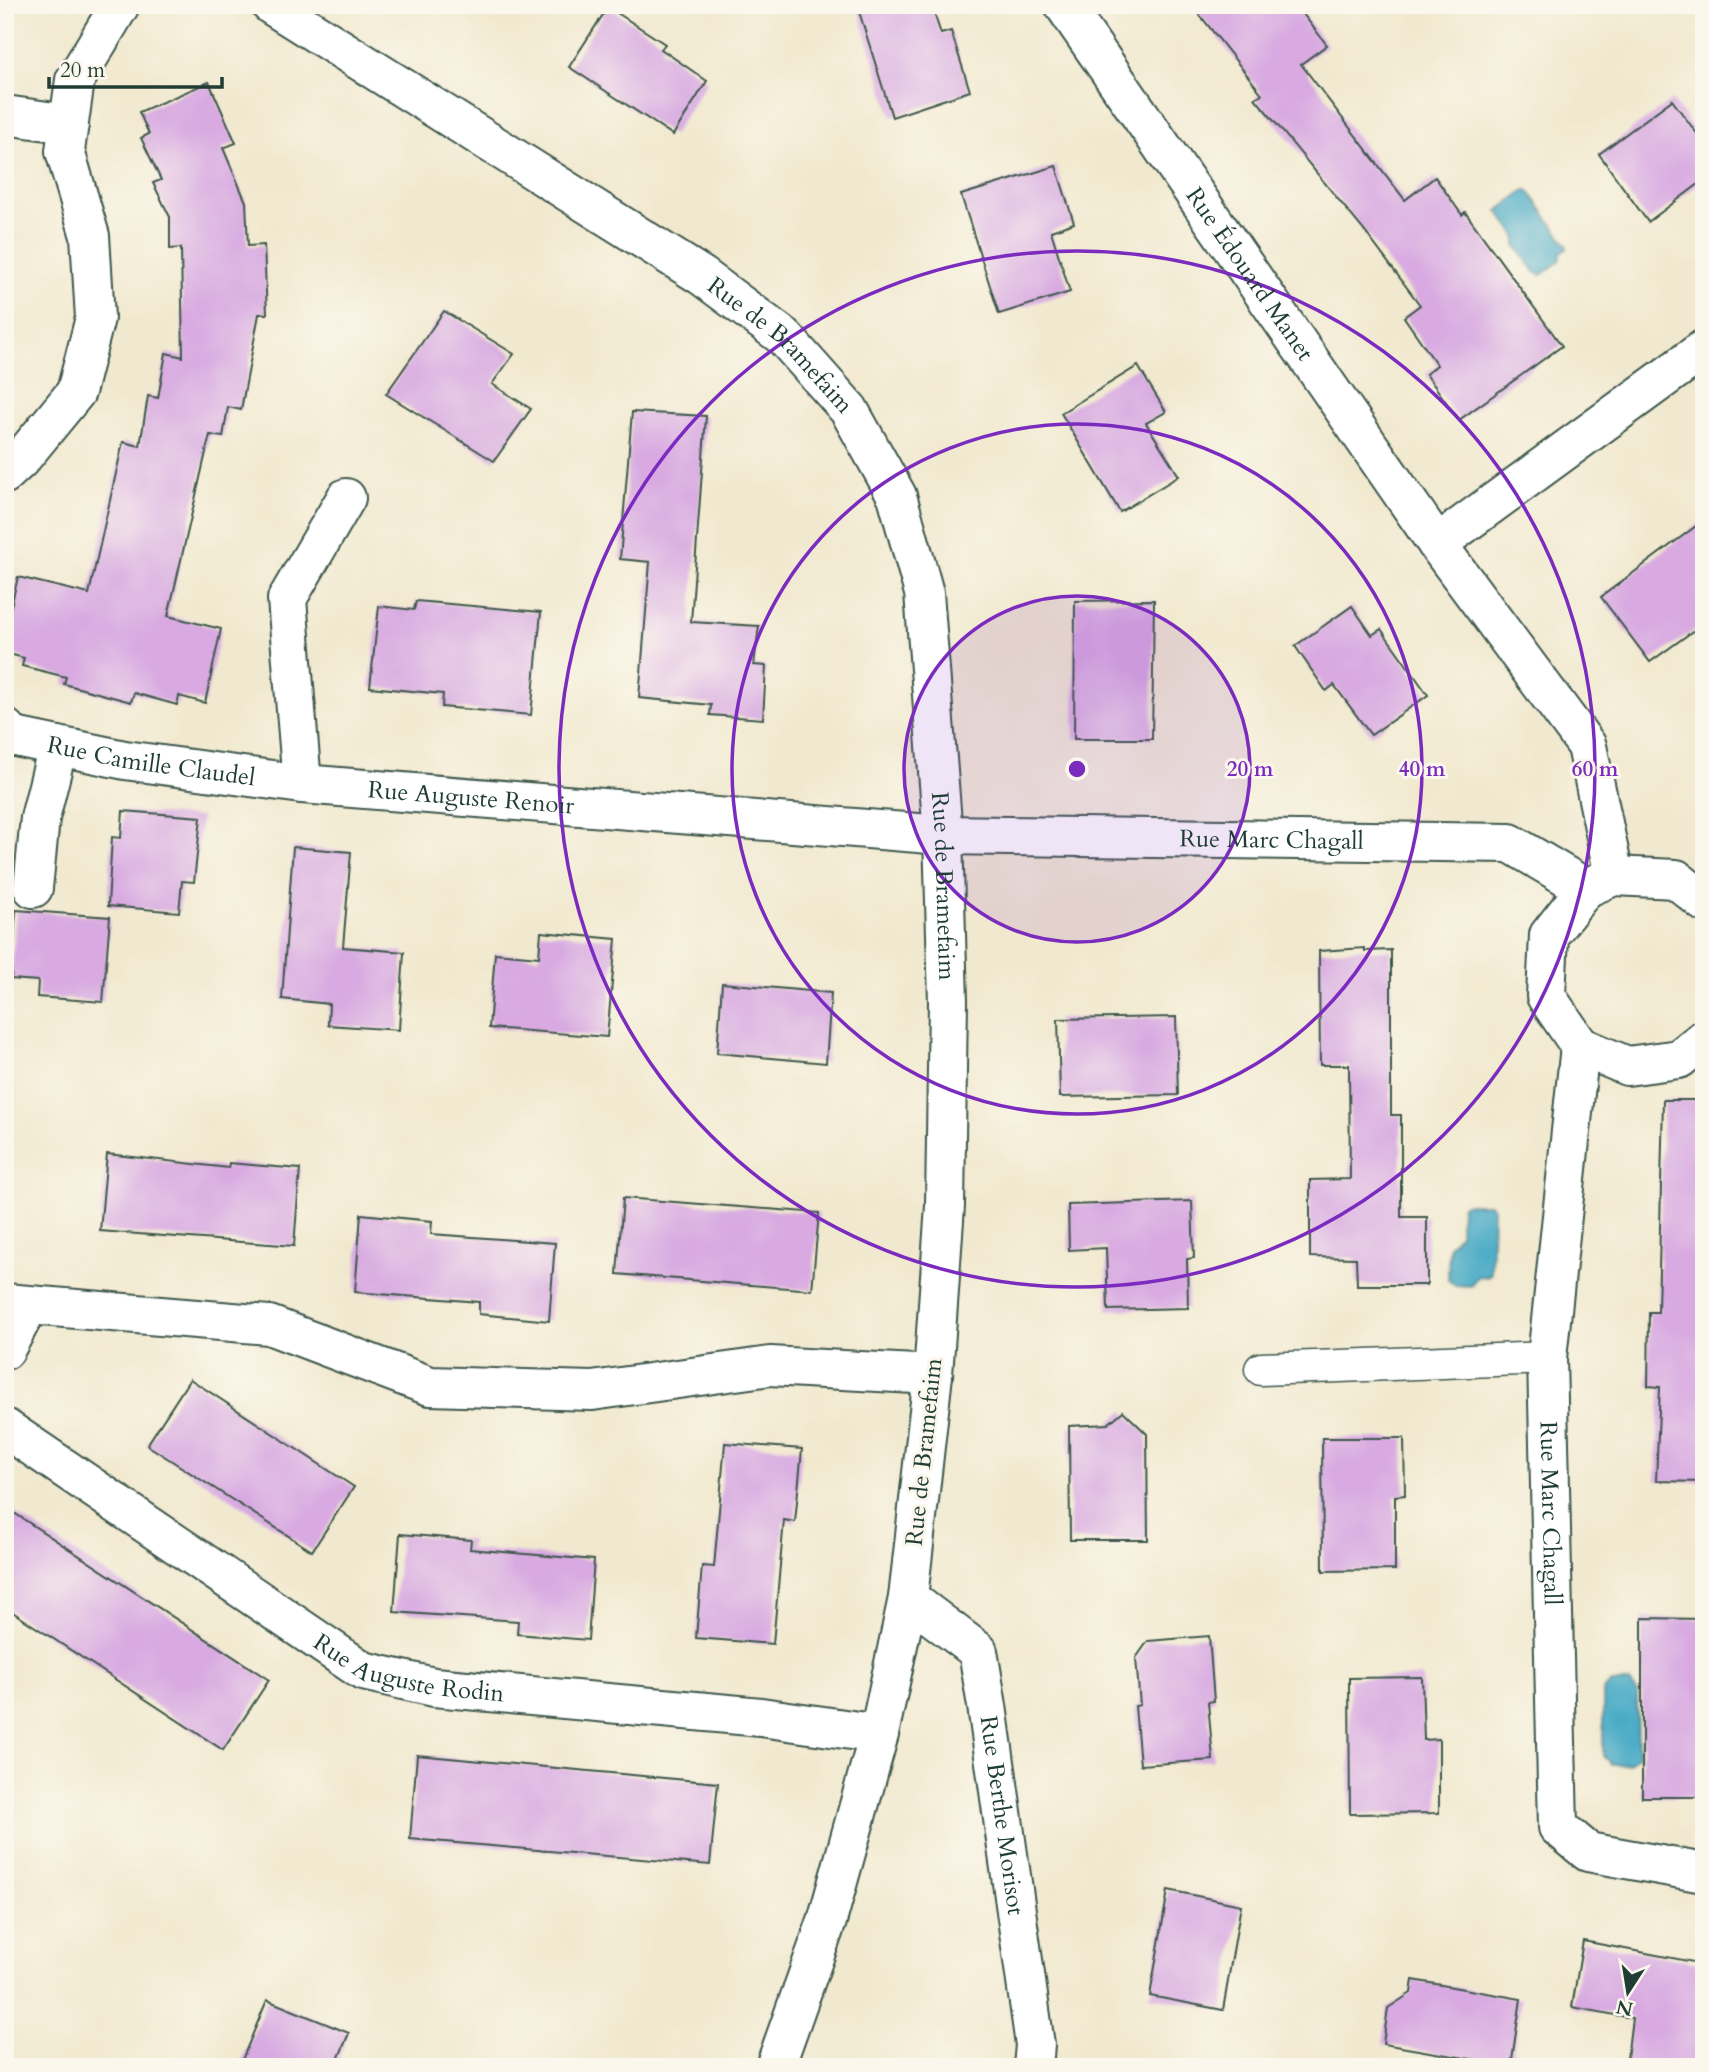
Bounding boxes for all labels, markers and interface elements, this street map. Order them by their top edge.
scale bar [49,46,222,90]
text: 20 m [60,56,105,85]
street label: Rue Édouard Manet [1178,180,1322,368]
street label: Rue de Bramefaim [701,269,861,421]
street label: Rue Camille Claudel [44,728,257,794]
text: 20 m [1227,755,1274,784]
text: 40 m [1399,755,1446,784]
text: 60 m [1572,755,1619,784]
centre of rings [1065,757,1089,781]
street label: Rue Auguste Renoir [367,773,576,822]
street label: Rue de Bramefaim [923,791,964,982]
street label: Rue Marc Chagall [1179,822,1364,857]
street label: Rue de Bramefaim [898,1356,950,1548]
street label: Rue Marc Chagall [1532,1421,1569,1606]
street label: Rue Auguste Rodin [307,1626,506,1710]
street label: Rue Berthe Morisot [972,1714,1033,1918]
north arrow [1594,1956,1664,2026]
text: N [1613,1993,1635,2022]

